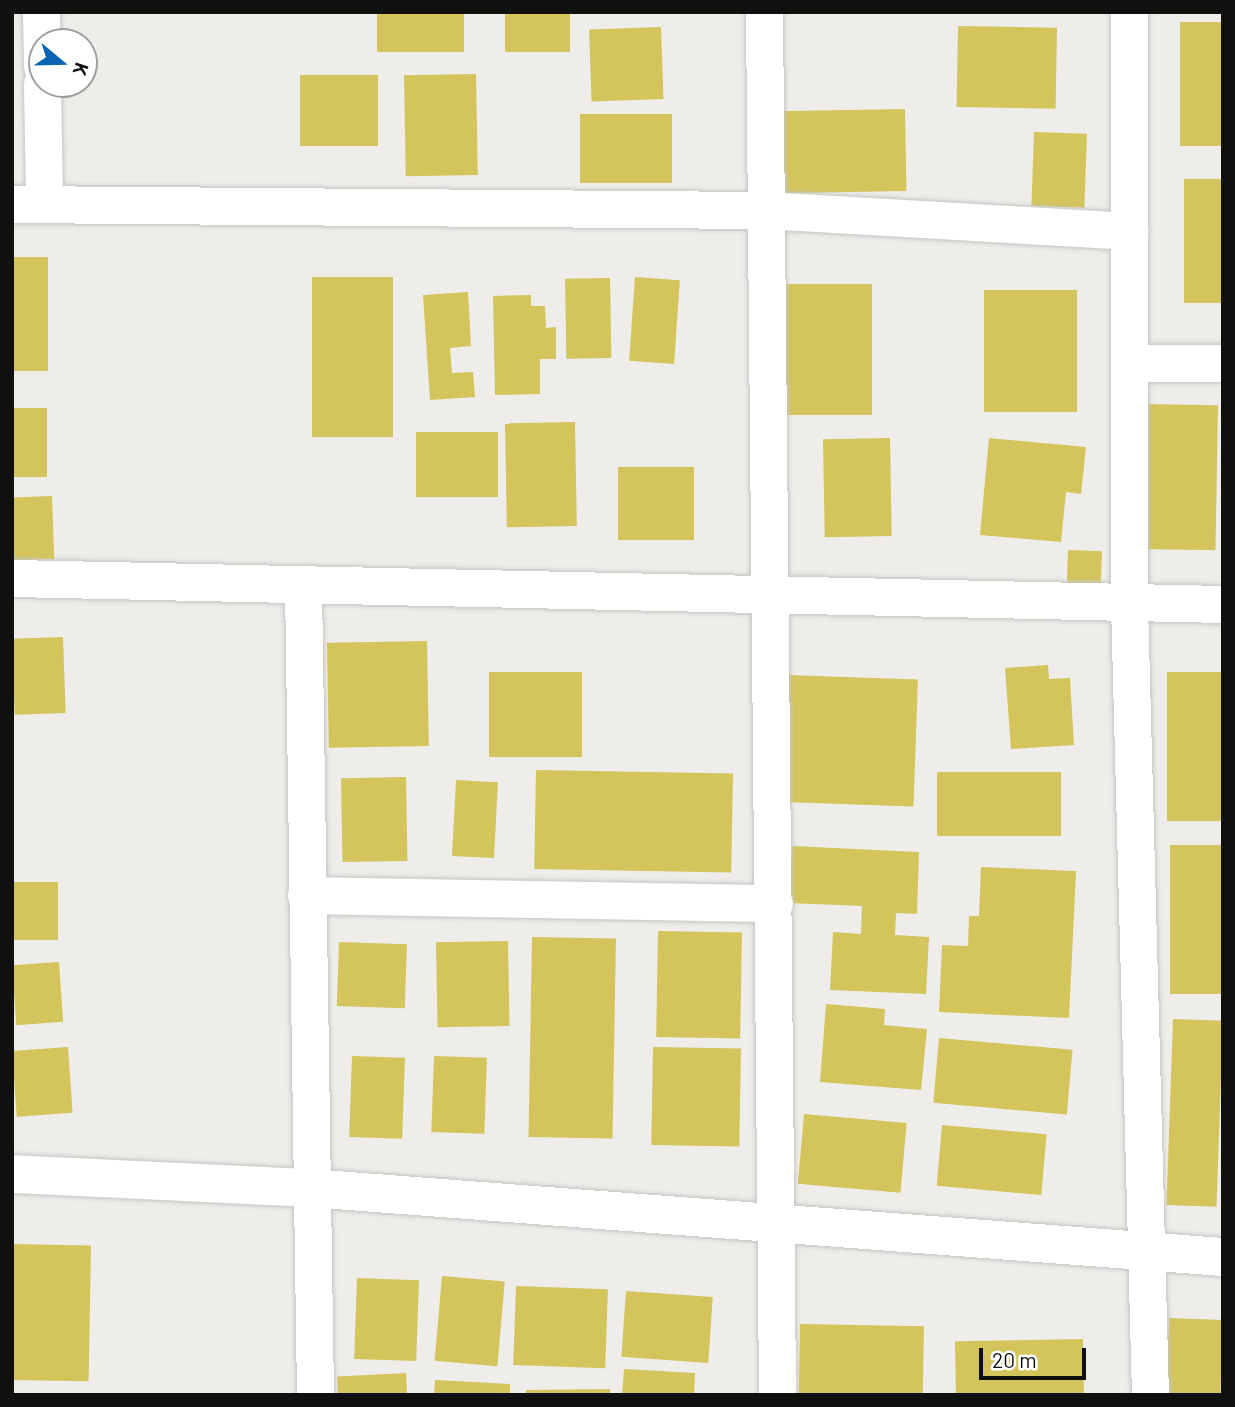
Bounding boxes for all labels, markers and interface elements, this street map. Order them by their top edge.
north arrow [28,28,98,98]
text: K [69,60,94,79]
scale bar [983,1334,1090,1378]
text: 20 m [992,1347,1037,1372]

